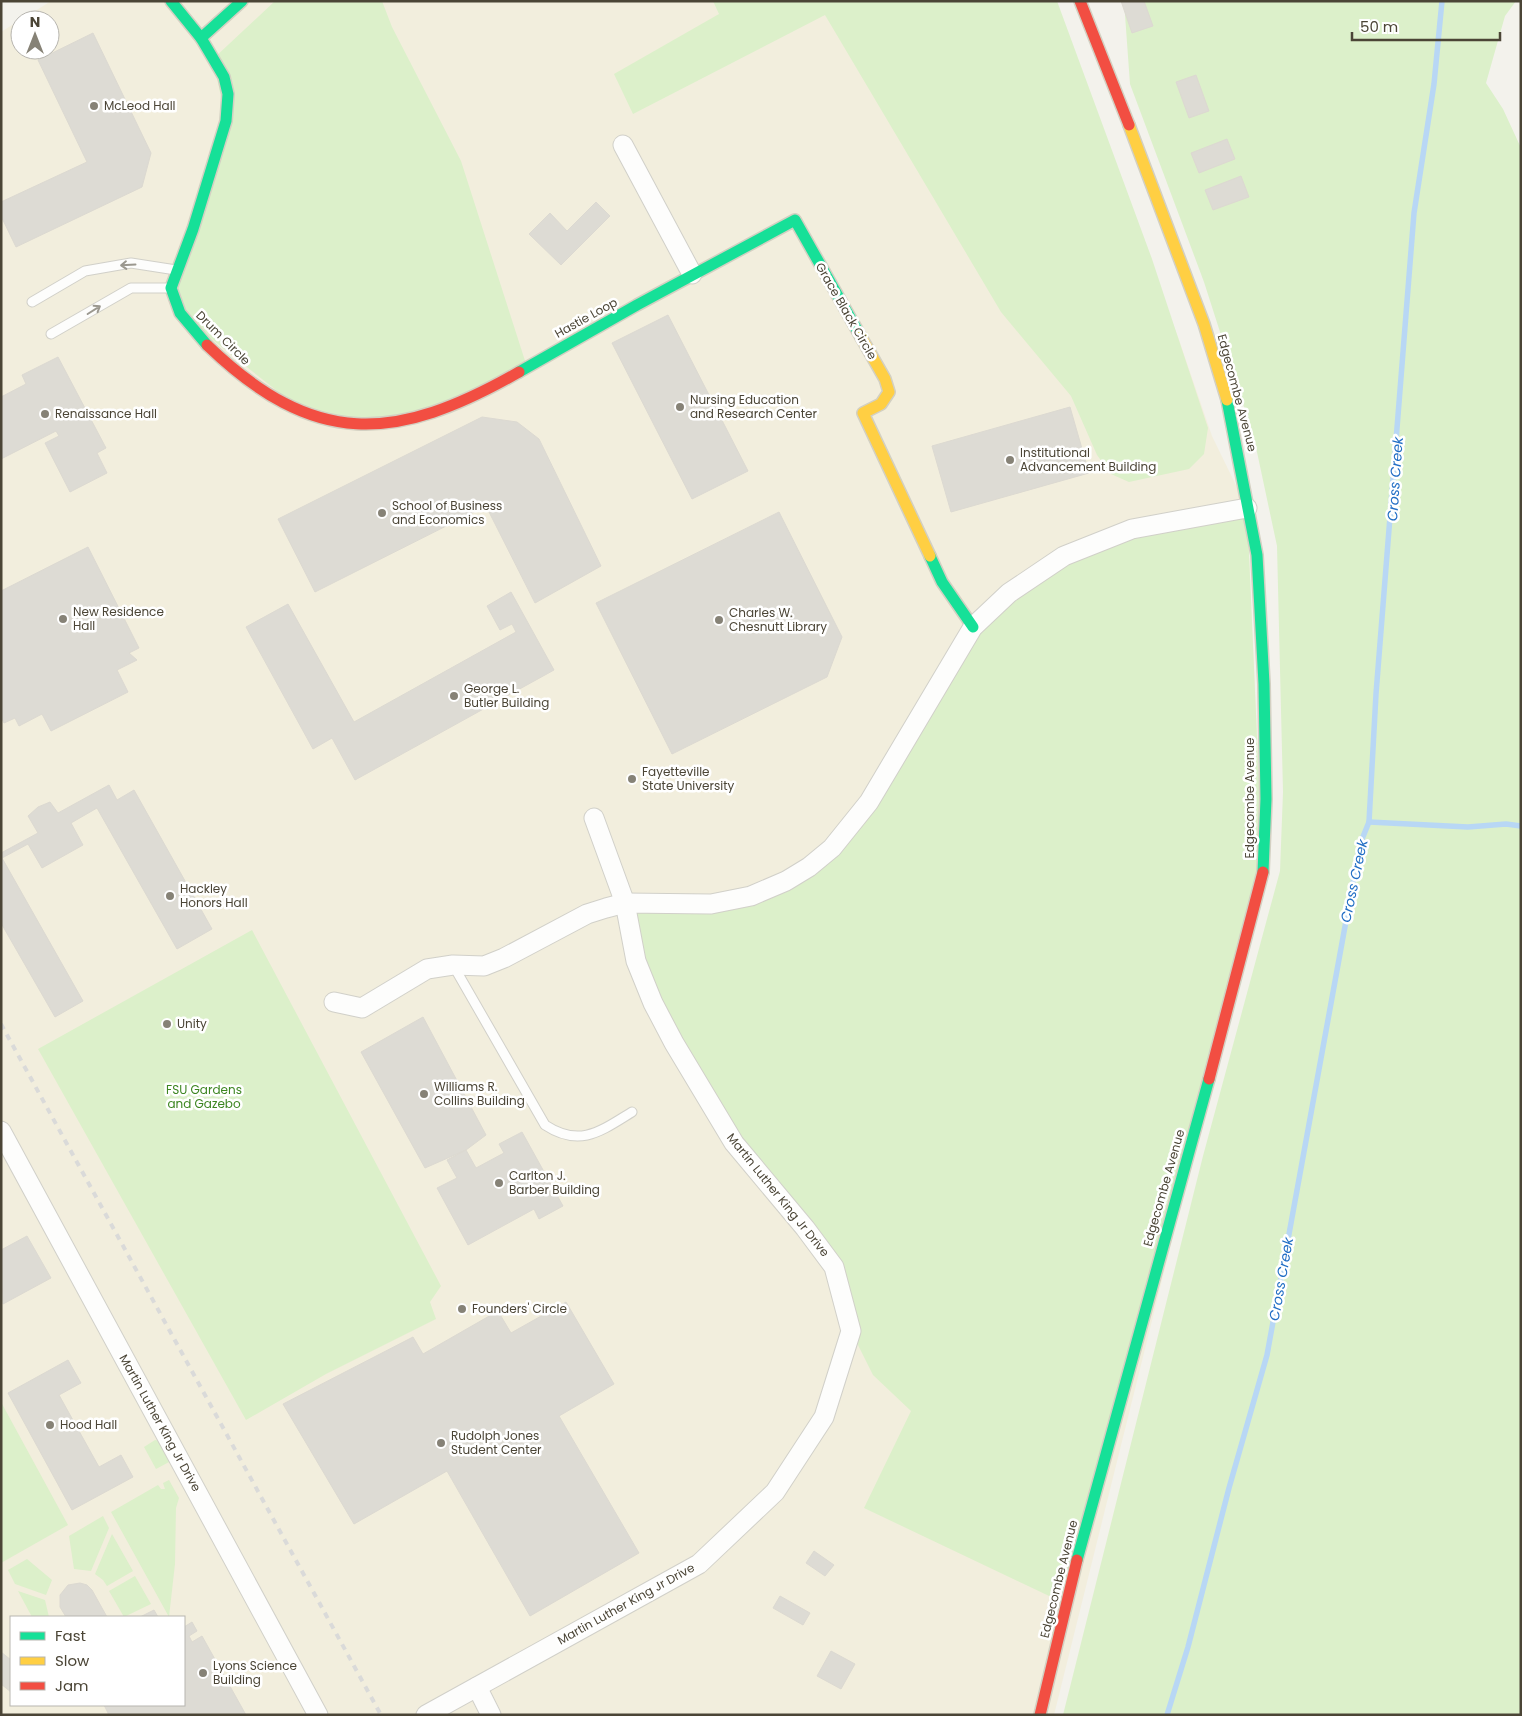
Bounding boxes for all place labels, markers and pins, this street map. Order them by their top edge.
place label: McLeod Hall [104,97,176,114]
marker: McLeod Hall [88,100,100,112]
place label: Nursing Education and Research Center [690,391,817,422]
marker: Nursing Education and Research Center [674,401,686,413]
place label: Renaissance Hall [55,405,157,422]
marker: Renaissance Hall [39,408,51,420]
place label: Institutional Advancement Building [1020,444,1156,475]
marker: Institutional Advancement Building [1004,454,1016,466]
place label: School of Business and Economics [392,497,502,528]
marker: School of Business and Economics [376,507,388,519]
place label: New Residence Hall [73,603,164,634]
place label: Charles W. Chesnutt Library [729,604,827,635]
marker: New Residence Hall [57,613,69,625]
marker: Charles W. Chesnutt Library [713,614,725,626]
place label: George L. Butler Building [464,680,549,711]
marker: George L. Butler Building [448,690,460,702]
place label: Fayetteville State University [642,763,735,794]
marker: Fayetteville State University [626,773,638,785]
place label: Hackley Honors Hall [180,880,248,911]
marker: Hackley Honors Hall [164,890,176,902]
place label: Unity [177,1015,207,1032]
marker: Unity [161,1018,173,1030]
place label: Williams R. Collins Building [434,1078,525,1109]
marker: Williams R. Collins Building [418,1088,430,1100]
place label: Carlton J. Barber Building [509,1167,600,1198]
marker: Carlton J. Barber Building [493,1177,505,1189]
place label: Founders' Circle [472,1300,567,1317]
marker: Founders' Circle [456,1303,468,1315]
place label: Hood Hall [60,1416,117,1433]
marker: Hood Hall [44,1419,56,1431]
place label: Rudolph Jones Student Center [451,1427,542,1458]
marker: Rudolph Jones Student Center [435,1437,447,1449]
place label: Lyons Science Building [213,1657,297,1688]
marker: Lyons Science Building [197,1667,209,1679]

